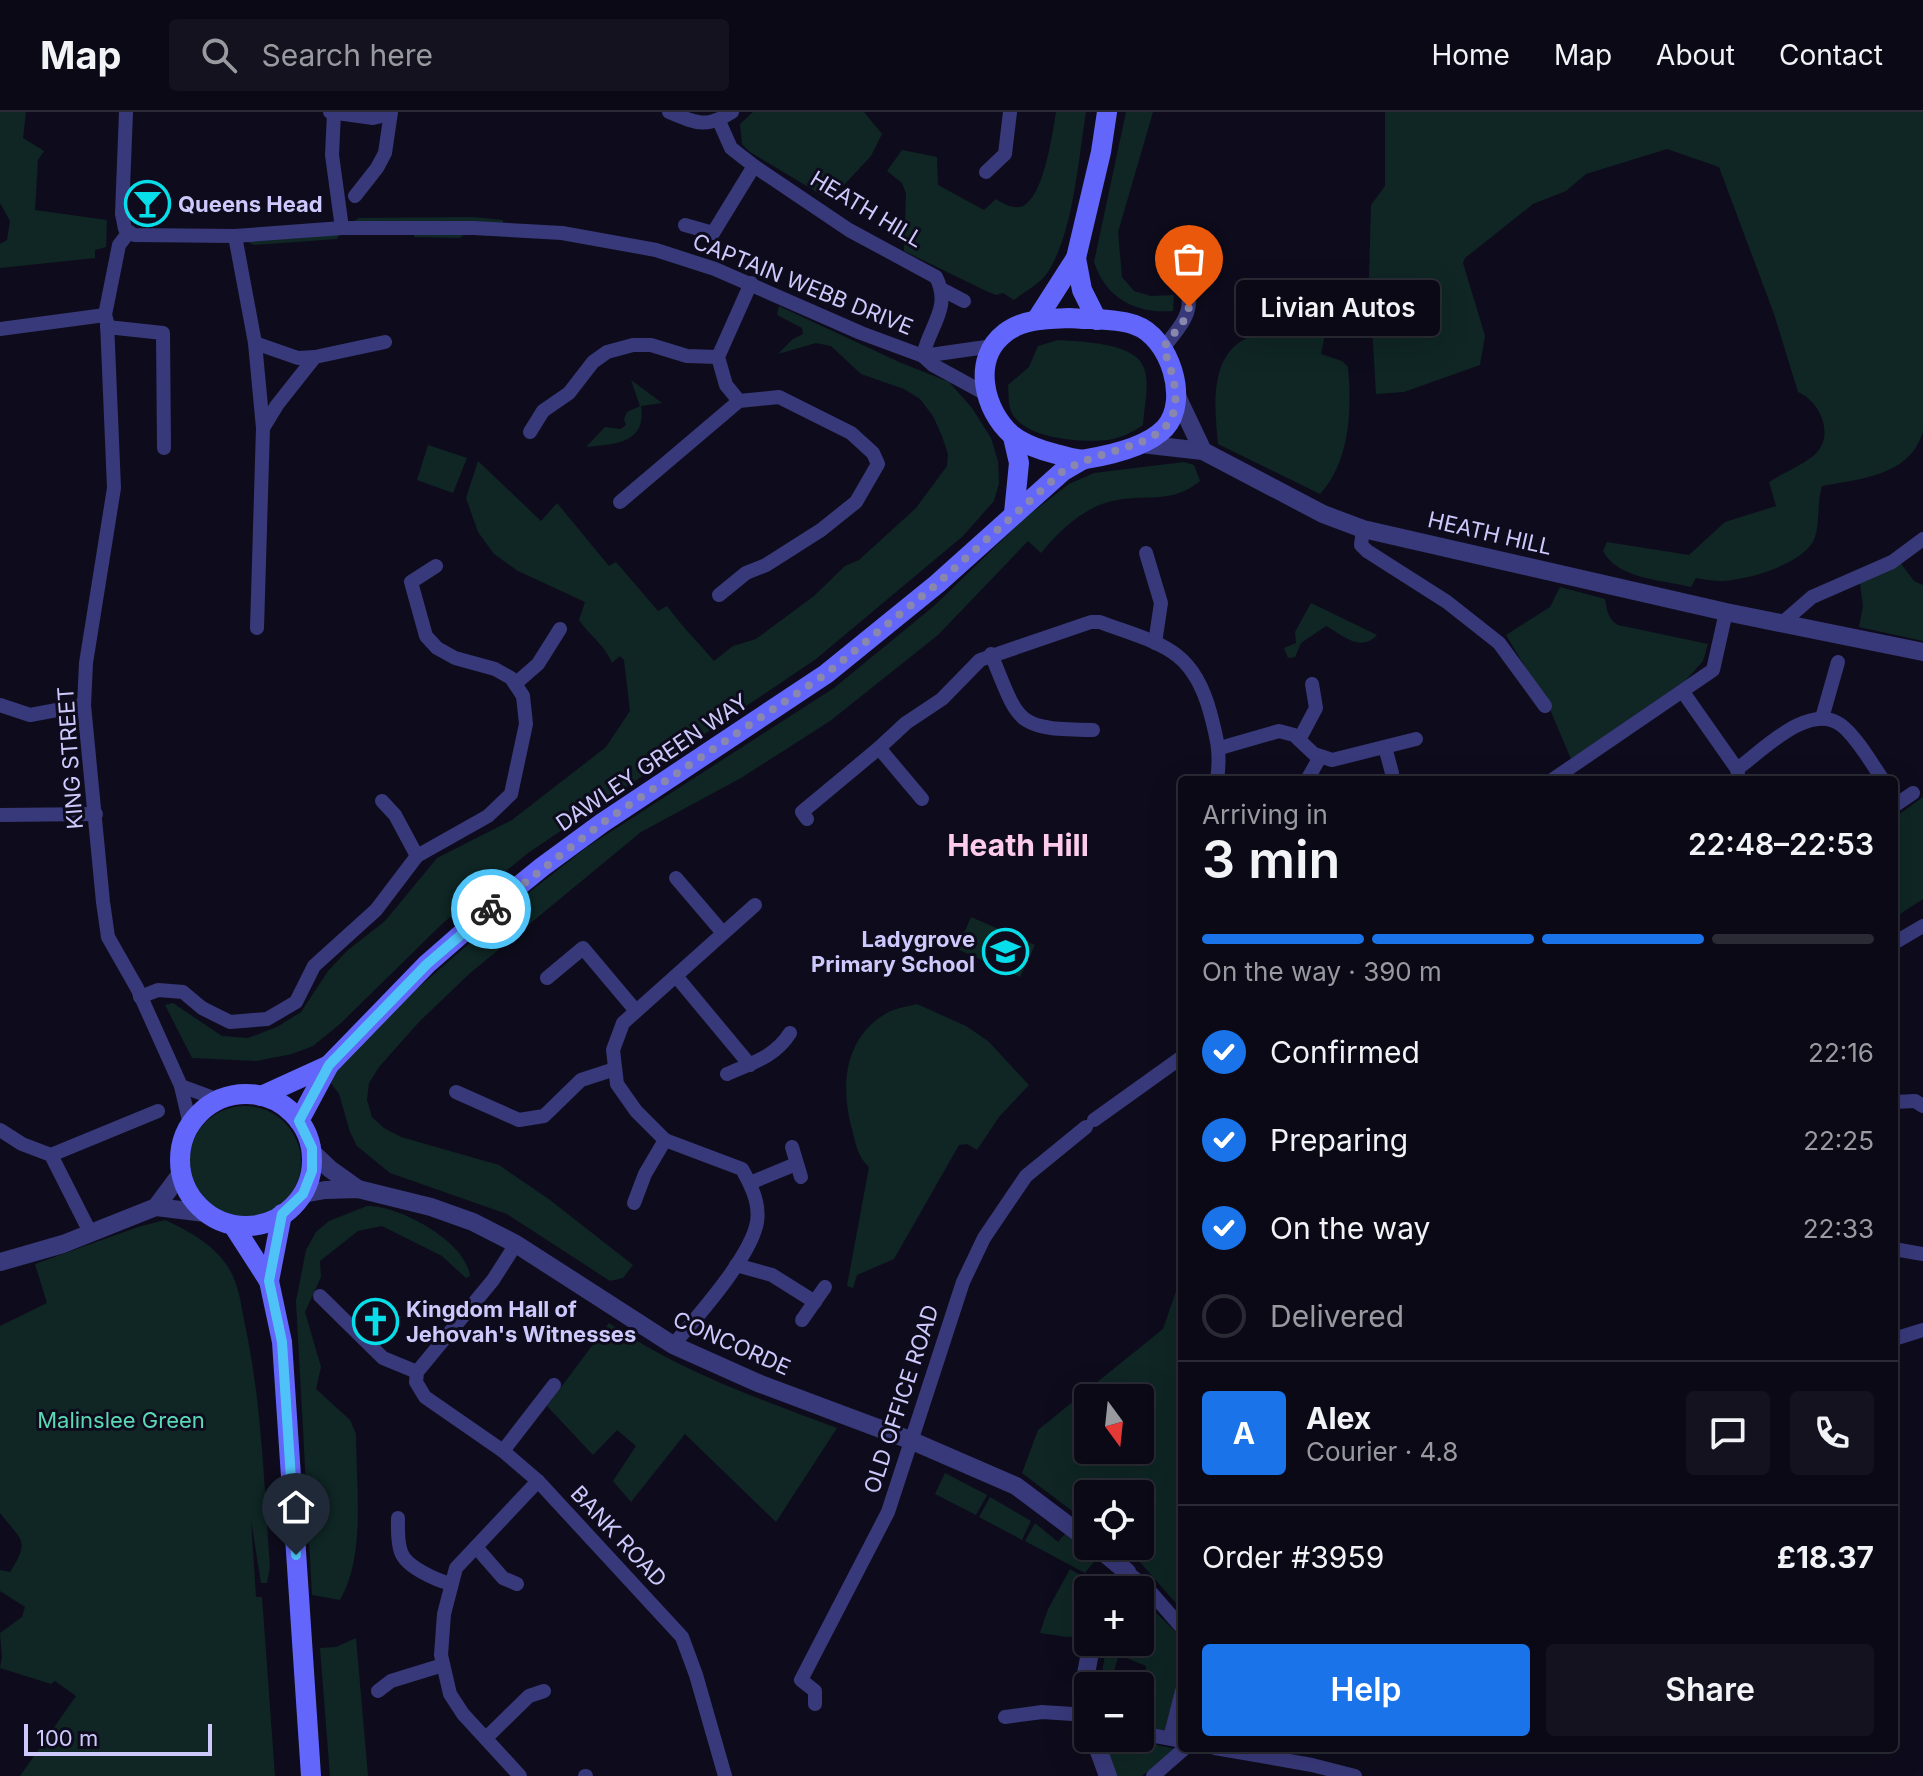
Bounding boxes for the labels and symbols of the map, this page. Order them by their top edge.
street label: HEATH HILL [806,165,928,253]
bar icon: Queens Head [123,180,171,228]
place label: Queens Head [178,191,323,217]
pin [1155,225,1223,307]
street label: CAPTAIN WEBB DRIVE [689,228,917,340]
callout: Livian Autos [1237,279,1441,335]
street label: HEATH HILL [1425,506,1555,560]
street label: KING STREET [52,686,88,830]
street label: DAWLEY GREEN WAY [551,688,753,836]
district label: Heath Hill [947,827,1089,863]
courier [451,869,531,949]
place label: Ladygrove Primary School [811,926,975,977]
school or university icon: Ladygrove Primary School [982,928,1030,976]
place label: Kingdom Hall of Jehovah's Witnesses [406,1296,636,1347]
church icon: Kingdom Hall of Jehovah's Witnesses [351,1298,399,1346]
street label: OLD OFFICE ROAD [858,1301,944,1497]
street label: CONCORDE [669,1306,795,1380]
north arrow [1074,1384,1154,1464]
park label: Malinslee Green [37,1407,205,1433]
pin [262,1473,330,1555]
street label: BANK ROAD [566,1480,672,1592]
scale bar [24,1720,212,1756]

